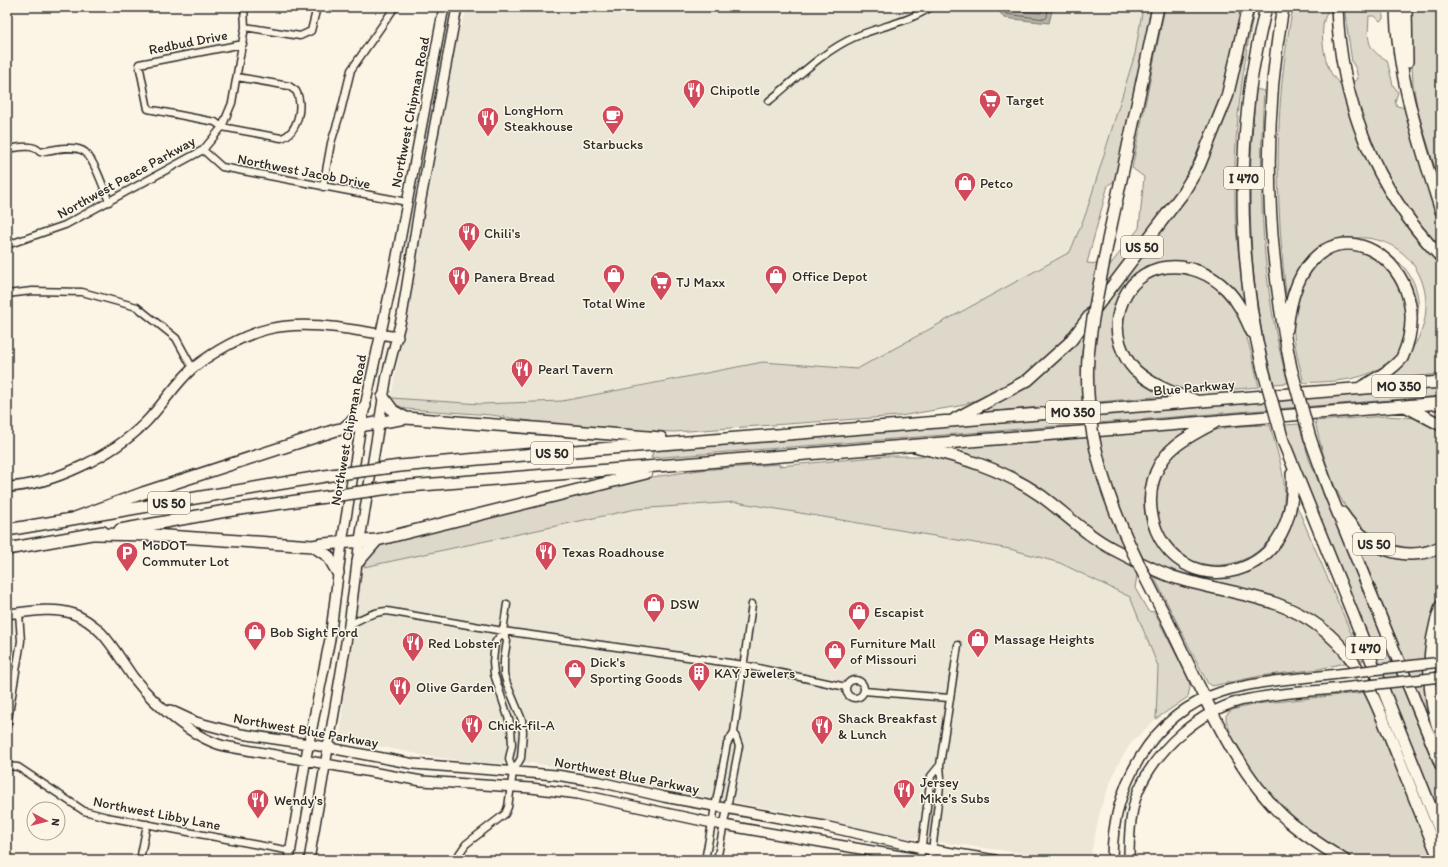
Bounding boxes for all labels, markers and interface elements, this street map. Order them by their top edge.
street label: Redbud Drive [147,26,229,58]
street label: Northwest Chipman Road [388,35,434,189]
restaurant icon: Chipotle [681,77,707,110]
place label: Chipotle [710,82,760,99]
supermarket icon: Target [977,87,1003,120]
place label: Target [1006,92,1044,109]
place label: LongHorn Steakhouse [504,102,573,135]
cafe icon: Starbucks [600,103,626,136]
restaurant icon: LongHorn Steakhouse [475,105,501,138]
street label: Northwest Peace Parkway [54,132,199,222]
place label: Starbucks [583,136,643,153]
street label: Northwest Jacob Drive [236,150,372,193]
road number: I 470 [1224,167,1264,189]
shop icon: Petco [952,170,978,203]
place label: Petco [980,175,1013,192]
restaurant icon: Chili's [456,220,482,253]
place label: Chili's [484,225,521,242]
road number: US 50 [1121,236,1163,258]
shop icon: Total Wine [601,262,627,295]
shop icon: Office Depot [763,263,789,296]
restaurant icon: Panera Bread [446,264,472,297]
place label: Office Depot [792,268,868,285]
place label: Panera Bread [474,269,555,286]
supermarket icon: TJ Maxx [648,269,674,302]
place label: TJ Maxx [676,274,726,291]
place label: Total Wine [583,295,646,312]
street label: Northwest Chipman Road [327,353,370,507]
restaurant icon: Pearl Tavern [509,356,535,389]
place label: Pearl Tavern [538,361,614,378]
street label: Blue Parkway [1153,375,1236,400]
road number: MO 350 [1372,375,1426,397]
road number: MO 350 [1046,401,1100,423]
road number: US 50 [531,442,573,464]
road number: US 50 [148,492,190,514]
road number: US 50 [1353,533,1395,555]
place label: MoDOT Commuter Lot [142,537,229,570]
restaurant icon: Texas Roadhouse [533,539,559,572]
parking icon: MoDOT Commuter Lot [114,540,140,573]
place label: Texas Roadhouse [562,544,665,561]
shop icon: DSW [641,591,667,624]
place label: DSW [670,596,699,613]
shop icon: Escapist [846,599,872,632]
place label: Escapist [874,604,924,621]
shop icon: Bob Sight Ford [242,619,268,652]
place label: Bob Sight Ford [270,624,359,641]
shop icon: Massage Heights [965,626,991,659]
restaurant icon: Red Lobster [400,630,426,663]
place label: Massage Heights [994,631,1095,648]
place label: Red Lobster [428,635,500,652]
place label: Furniture Mall of Missouri [850,635,936,668]
road number: I 470 [1346,637,1386,659]
shop icon: Furniture Mall of Missouri [822,638,848,671]
place label: Dick's Sporting Goods [590,654,683,687]
shop icon: Dick's Sporting Goods [562,657,588,690]
building icon: KAY Jewelers [686,660,712,693]
place label: KAY Jewelers [714,665,795,682]
restaurant icon: Olive Garden [387,674,413,707]
place label: Olive Garden [416,679,495,696]
street label: Northwest Blue Parkway [232,709,380,752]
place label: Shack Breakfast & Lunch [838,710,937,743]
restaurant icon: Chick-fil-A [459,712,485,745]
restaurant icon: Shack Breakfast & Lunch [809,713,835,746]
place label: Chick-fil-A [488,717,555,734]
street label: Northwest Blue Parkway [553,753,701,798]
place label: Jersey Mike's Subs [920,774,990,807]
restaurant icon: Jersey Mike's Subs [891,777,917,810]
restaurant icon: Wendy's [245,787,271,820]
place label: Wendy's [274,792,323,809]
street label: Northwest Libby Lane [92,793,222,834]
north arrow [26,801,66,841]
text: N [49,818,62,827]

